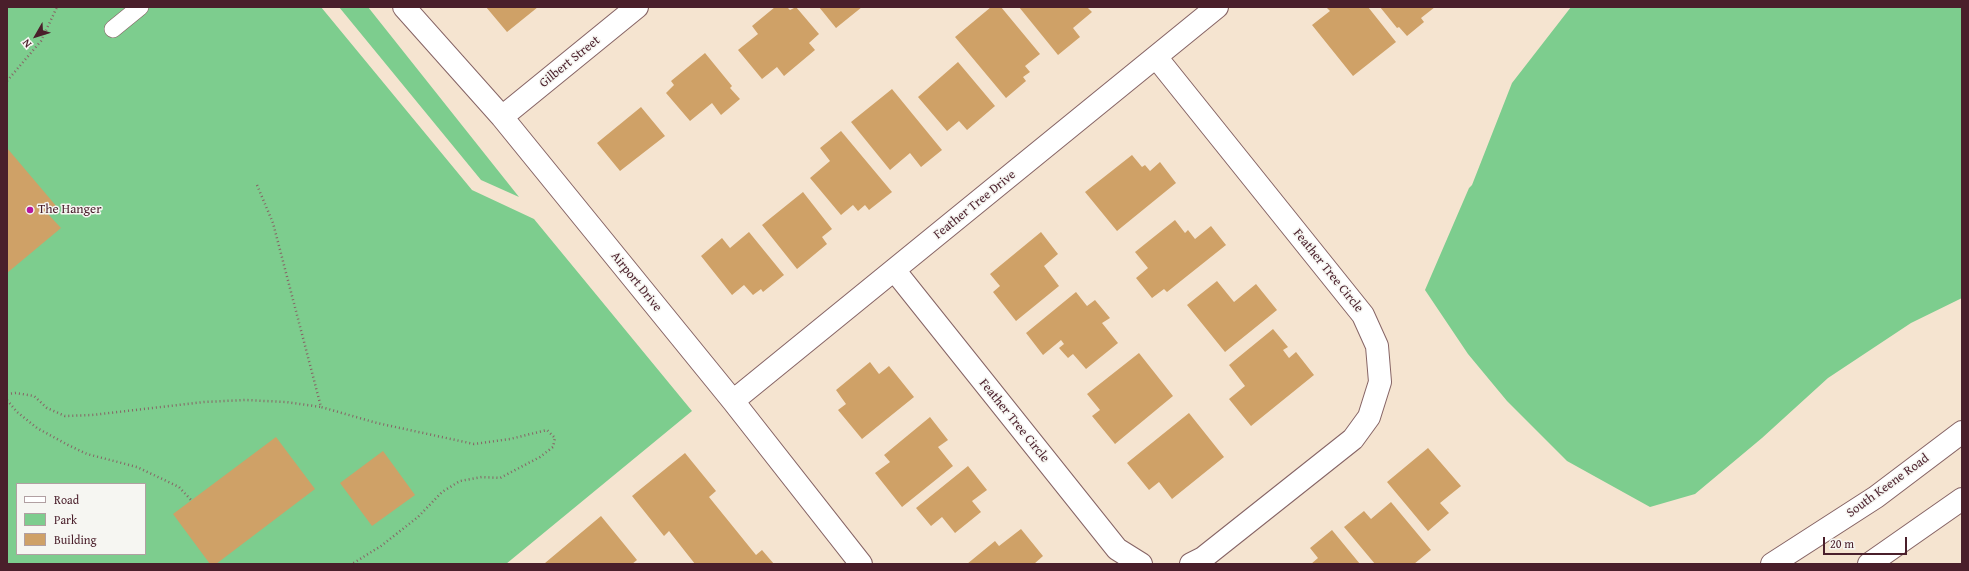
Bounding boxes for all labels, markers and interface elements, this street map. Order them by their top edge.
north arrow [16,16,56,56]
street label: Gilbert Street [537,33,603,91]
text: N [18,36,35,51]
street label: Feather Tree Drive [931,167,1019,243]
place label: The Hanger [38,202,102,218]
marker: The Hanger [25,205,35,215]
street label: Feather Tree Circle [1290,226,1366,316]
street label: Airport Drive [607,249,665,315]
street label: Feather Tree Circle [976,376,1052,466]
street label: South Keene Road [1844,451,1932,521]
legend [16,483,146,555]
text: Road [54,491,79,508]
text: Park [54,511,77,528]
scale bar [1825,529,1909,555]
text: Building [54,531,97,548]
text: 20 m [1830,535,1854,552]

